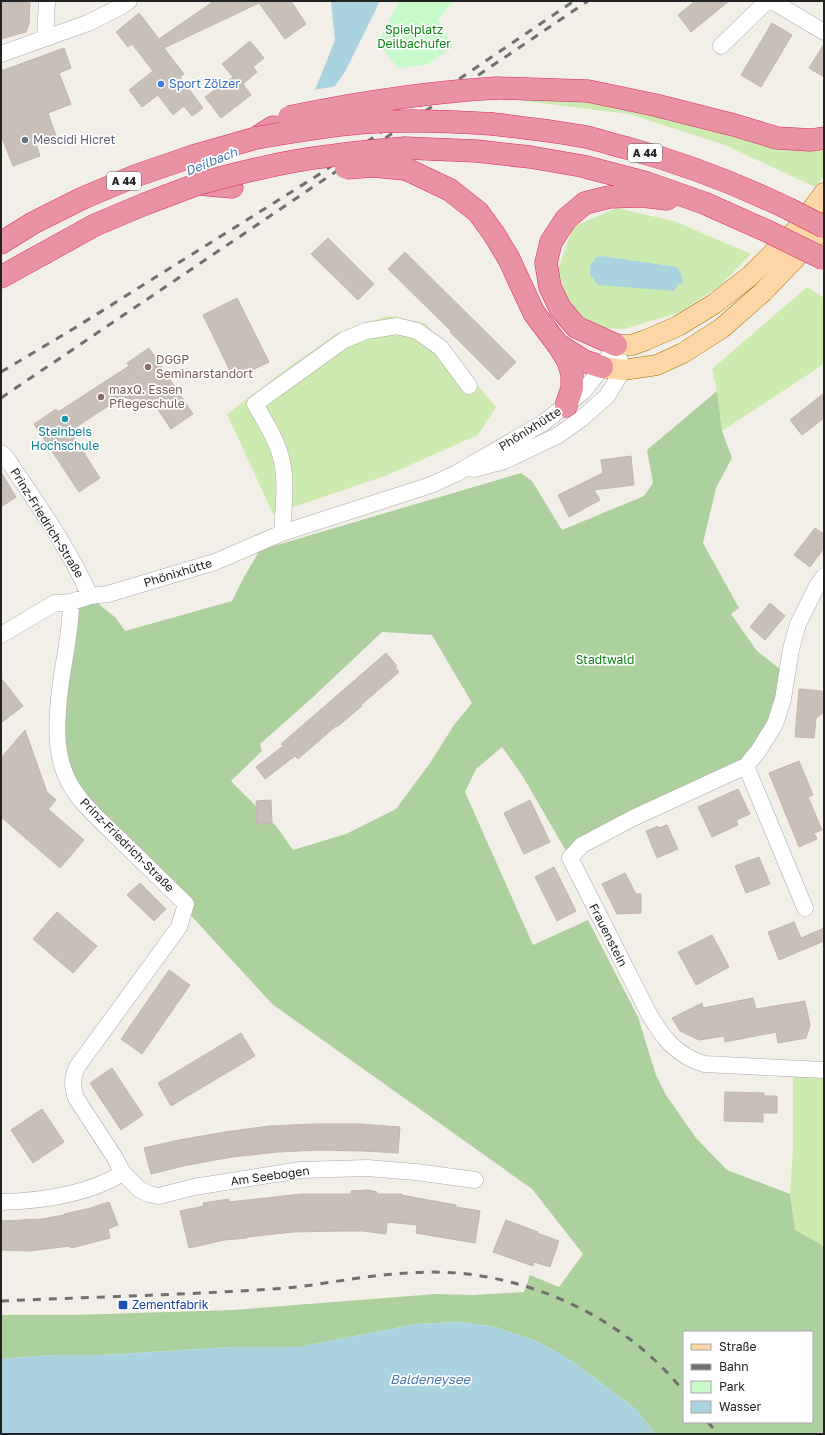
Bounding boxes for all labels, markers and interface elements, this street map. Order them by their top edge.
park label: Spielplatz Deilbachufer [377,22,451,51]
place label: Sport Zölzer [169,76,240,91]
marker: Sport Zölzer [156,79,166,89]
place label: Mescidi Hicret [33,132,115,147]
marker: Mescidi Hicret [20,135,30,145]
water label: Deilbach [183,143,240,179]
road number: A 44 [628,144,662,162]
road number: A 44 [107,172,141,190]
place label: DGGP Seminarstandort [156,352,253,381]
marker: DGGP Seminarstandort [143,362,153,372]
place label: maxQ. Essen Pflegeschule [109,382,185,411]
marker: maxQ. Essen Pflegeschule [96,392,106,402]
street label: Phönixhütte [496,403,564,454]
marker: Steinbeis Hochschule [60,414,70,424]
place label: Steinbeis Hochschule [31,424,99,453]
street label: Prinz-Friedrich-Straße [7,465,87,581]
street label: Phönixhütte [142,555,214,590]
park label: Stadtwald [576,652,634,667]
street label: Prinz-Friedrich-Straße [77,794,178,895]
street label: Frauenstein [586,901,631,969]
street label: Am Seebogen [229,1163,310,1188]
place label: Zementfabrik [132,1297,209,1312]
marker: Zementfabrik [117,1299,129,1311]
legend [683,1331,813,1423]
text: Straße [719,1339,757,1354]
text: Bahn [719,1359,749,1374]
water label: Baldeneysee [390,1371,472,1387]
text: Park [719,1379,745,1394]
text: Wasser [719,1399,762,1414]

